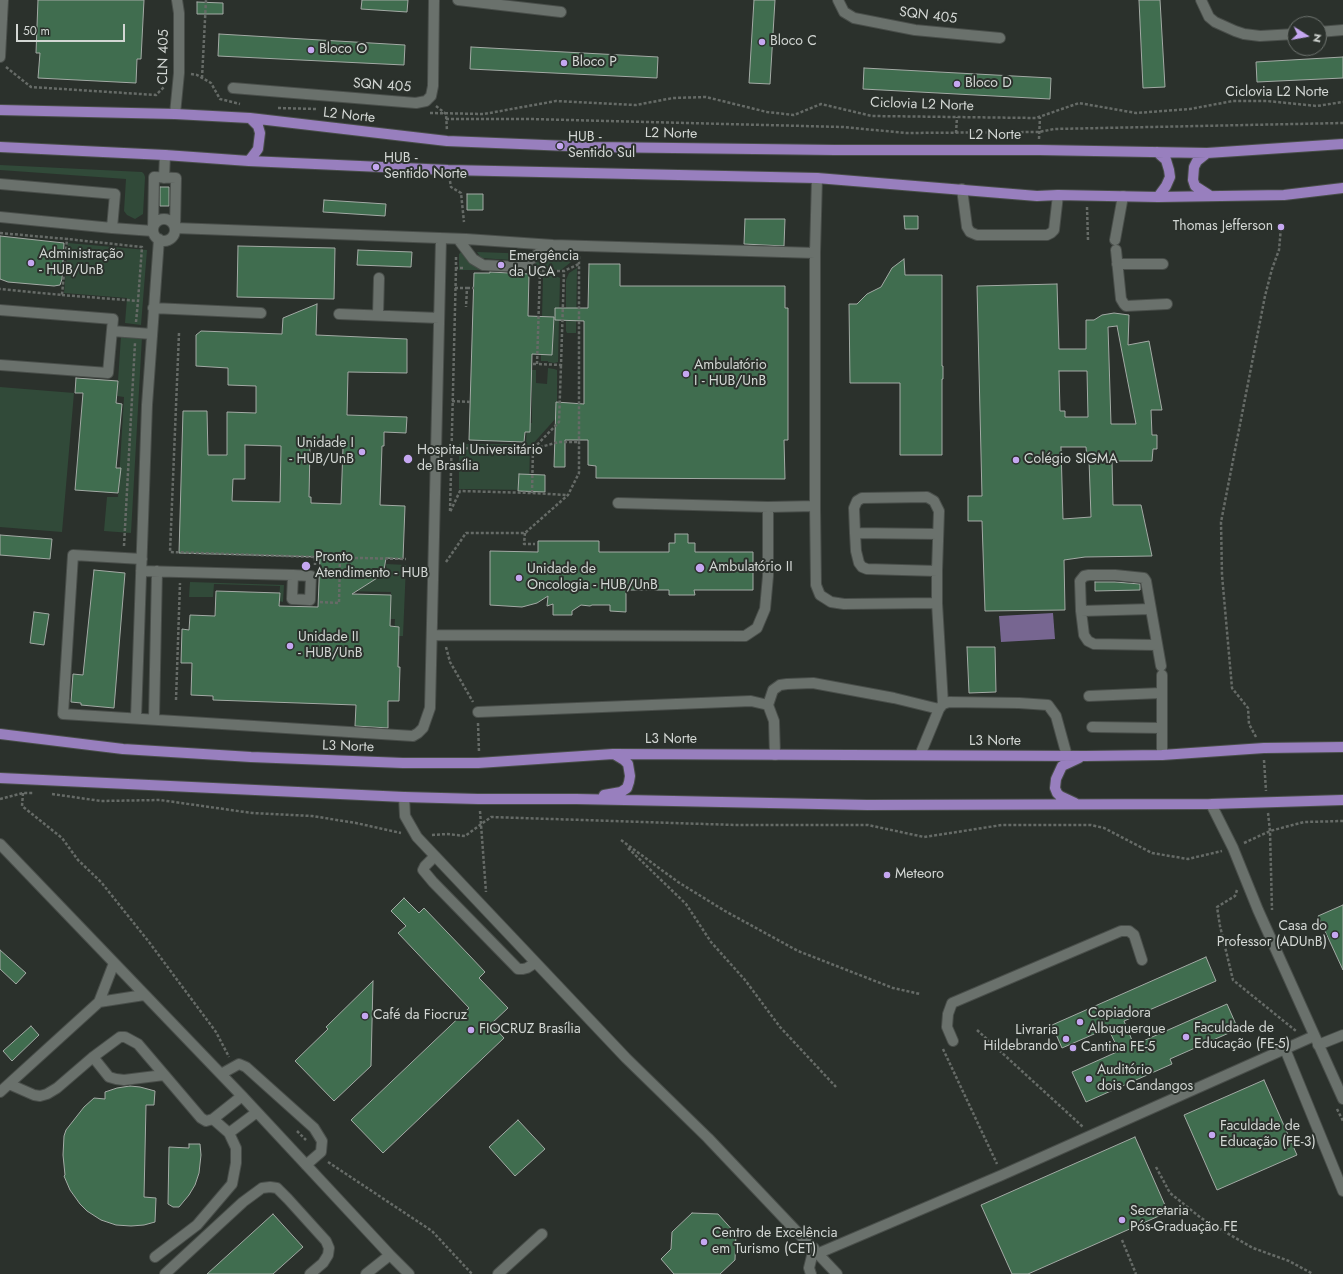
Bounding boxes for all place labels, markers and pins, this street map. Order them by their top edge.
place label: Bloco C [770,34,817,50]
marker: Bloco C [757,37,767,47]
place label: Bloco O [319,42,367,58]
marker: Bloco O [306,45,316,55]
place label: Bloco P [572,55,617,71]
marker: Bloco P [559,58,569,68]
place label: Bloco D [965,76,1012,92]
marker: Bloco D [952,79,962,89]
place label: HUB - Sentido Sul [568,130,635,162]
marker: HUB - Sentido Sul [555,141,565,151]
place label: HUB - Sentido Norte [384,151,467,184]
marker: HUB - Sentido Norte [371,162,381,172]
place label: Thomas Jefferson [1173,219,1273,235]
marker: Thomas Jefferson [1276,222,1286,232]
place label: Administração - HUB/UnB [39,247,123,280]
place label: Emergência da UCA [509,249,579,282]
marker: Administração - HUB/UnB [26,258,36,268]
marker: Emergência da UCA [496,260,506,270]
place label: Ambulatório I - HUB/UnB [694,358,767,390]
marker: Ambulatório I - HUB/UnB [681,369,691,379]
place label: Unidade I - HUB/UnB [289,436,354,468]
place label: Hospital Universitário de Brasília [417,443,543,476]
marker: Unidade I - HUB/UnB [357,447,367,457]
place label: Colégio SIGMA [1024,452,1118,468]
marker: Hospital Universitário de Brasília [402,453,414,465]
marker: Colégio SIGMA [1011,455,1021,465]
place label: Pronto Atendimento - HUB [315,550,428,582]
marker: Pronto Atendimento - HUB [300,560,312,572]
place label: Ambulatório II [709,560,793,576]
place label: Unidade de Oncologia - HUB/UnB [527,562,658,594]
marker: Ambulatório II [694,562,706,574]
marker: Unidade de Oncologia - HUB/UnB [514,573,524,583]
place label: Unidade II - HUB/UnB [298,630,363,662]
marker: Unidade II - HUB/UnB [285,641,295,651]
place label: Meteoro [895,867,944,883]
marker: Meteoro [882,870,892,880]
place label: Casa do Professor (ADUnB) [1217,919,1327,952]
marker: Casa do Professor (ADUnB) [1330,930,1340,940]
place label: Copiadora Albuquerque [1088,1006,1165,1038]
place label: Café da Fiocruz [373,1008,467,1024]
marker: Café da Fiocruz [360,1011,370,1021]
marker: Copiadora Albuquerque [1075,1017,1085,1027]
place label: Faculdade de Educação (FE-5) [1194,1021,1290,1054]
place label: FIOCRUZ Brasília [479,1022,581,1038]
place label: Livraria Hildebrando [983,1023,1058,1056]
marker: FIOCRUZ Brasília [466,1025,476,1035]
marker: Faculdade de Educação (FE-5) [1181,1032,1191,1042]
marker: Livraria Hildebrando [1061,1034,1071,1044]
place label: Cantina FE-5 [1081,1040,1155,1056]
marker: Cantina FE-5 [1068,1043,1078,1053]
place label: Auditório dois Candangos [1097,1063,1193,1096]
marker: Auditório dois Candangos [1084,1074,1094,1084]
place label: Faculdade de Educação (FE-3) [1220,1119,1316,1152]
marker: Faculdade de Educação (FE-3) [1207,1130,1217,1140]
place label: Secretaria Pós-Graduação FE [1130,1204,1238,1236]
marker: Secretaria Pós-Graduação FE [1117,1215,1127,1225]
place label: Centro de Excelência em Turismo (CET) [712,1226,837,1258]
marker: Centro de Excelência em Turismo (CET) [699,1237,709,1247]

